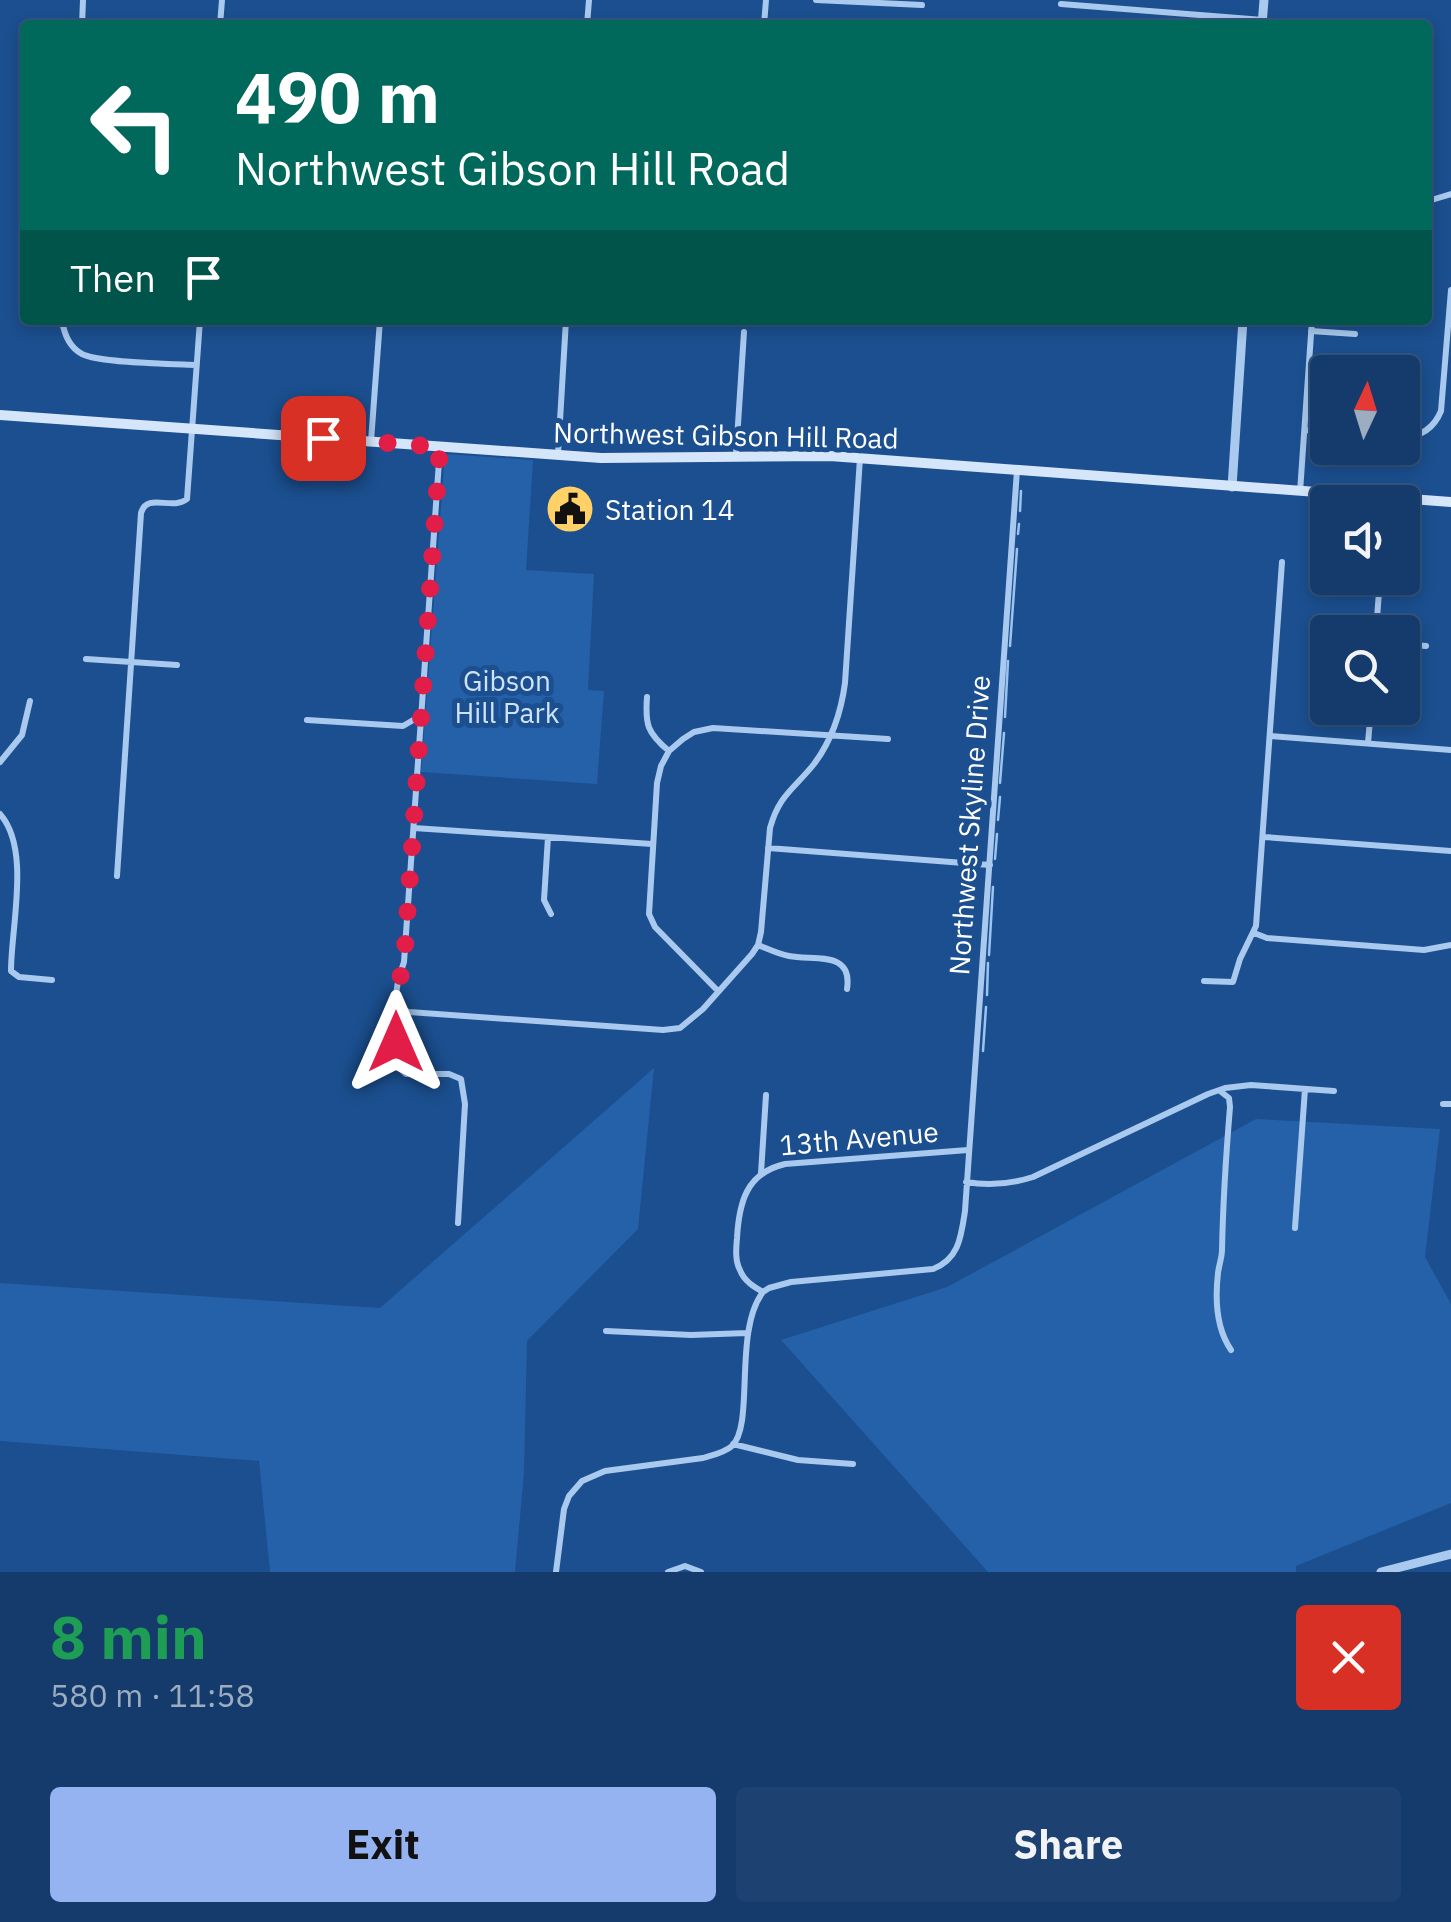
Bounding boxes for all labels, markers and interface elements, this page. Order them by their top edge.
text: 490 m [235,51,440,142]
icon: left [70,60,200,190]
text: Northwest Gibson Hill Road [235,139,790,197]
icon: arrive [176,250,231,305]
text: Then [70,253,156,302]
north arrow [1310,355,1420,465]
map controls [1310,355,1420,725]
pin [281,396,366,481]
icon: arrive [296,411,351,466]
street label: Northwest Gibson Hill Road [553,413,899,457]
public building icon: Station 14 [544,483,596,535]
button: sound [1310,485,1420,595]
place label: Station 14 [605,491,735,528]
button: search [1310,615,1420,725]
park label: Gibson Hill Park [454,662,560,731]
street label: Northwest Skyline Drive [940,674,998,976]
position arrow [344,990,448,1094]
street label: 13th Avenue [778,1113,940,1163]
text: 8 min [50,1597,207,1676]
button: close [1296,1605,1401,1710]
text: 580 m · 11:58 [50,1674,255,1716]
button: Exit [50,1787,716,1902]
button: Share [736,1787,1401,1902]

